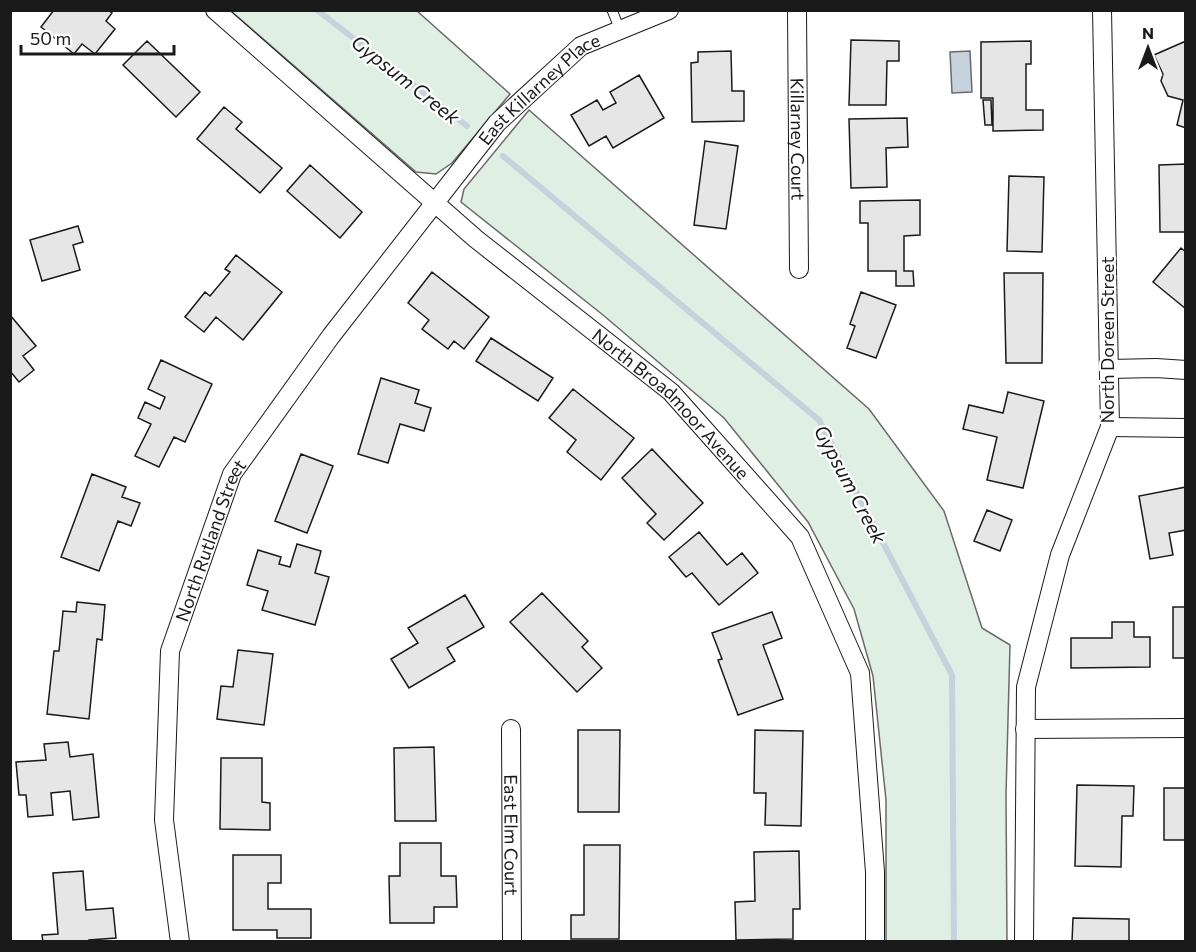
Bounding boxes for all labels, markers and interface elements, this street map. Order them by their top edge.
scale bar [21,18,174,56]
north arrow [1118,18,1178,78]
text: N [1142,23,1154,42]
text: 50 m [30,27,71,49]
water label: Gypsum Creek [347,29,466,130]
street label: East Killarney Place [473,29,603,149]
street label: Killarney Court [787,78,809,200]
street label: North Doreen Street [1096,256,1118,424]
street label: North Broadmoor Avenue [588,323,754,484]
water label: Gypsum Creek [810,421,893,549]
street label: North Rutland Street [170,455,250,624]
street label: East Elm Court [500,774,523,896]

